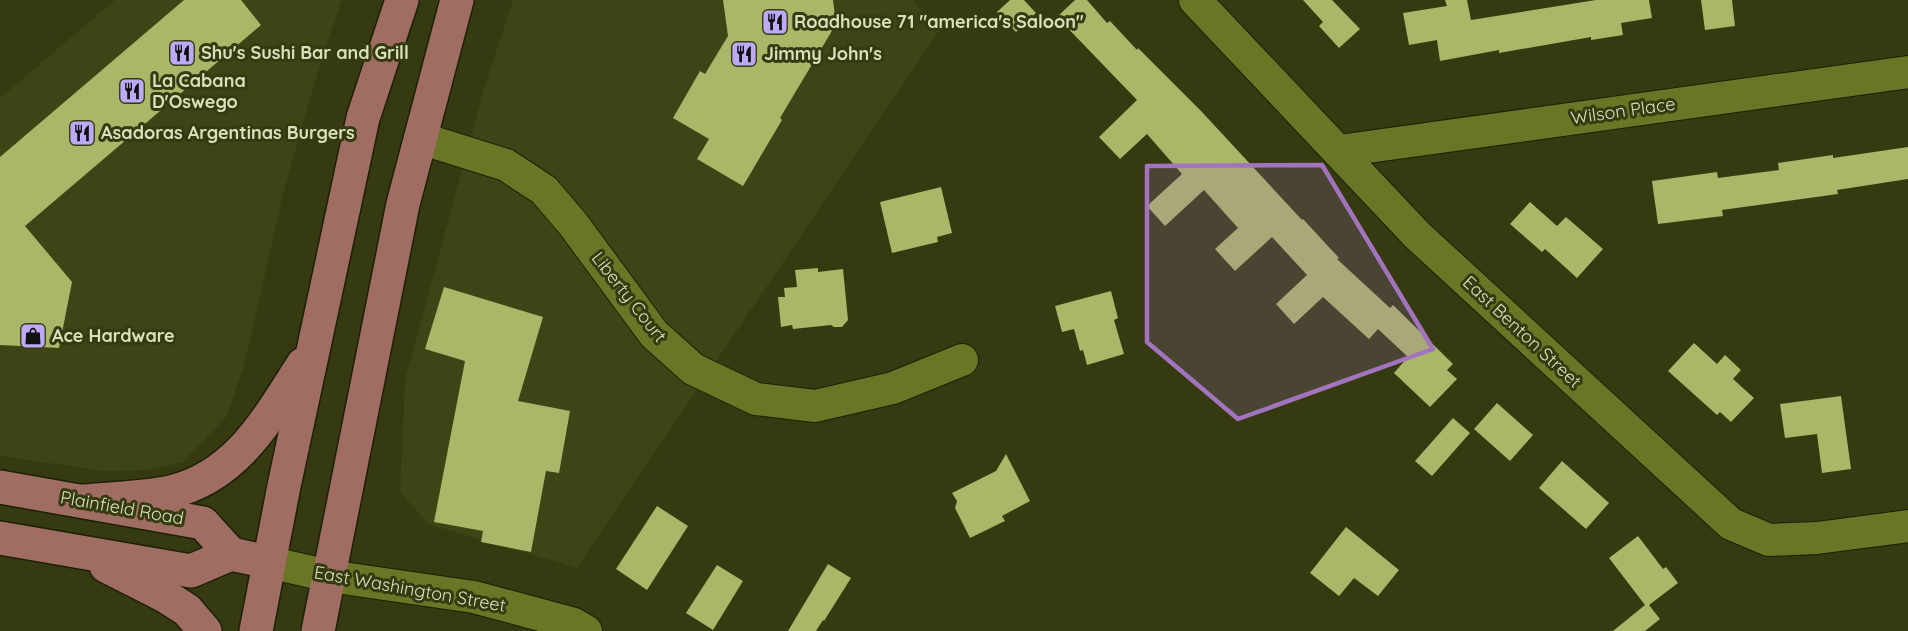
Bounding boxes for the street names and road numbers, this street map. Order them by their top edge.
street label: Wilson Place [1569,92,1677,129]
street label: Liberty Court [587,247,672,347]
street label: East Benton Street [1458,271,1587,393]
street label: Plainfield Road [59,485,186,530]
street label: East Washington Street [312,560,508,617]

